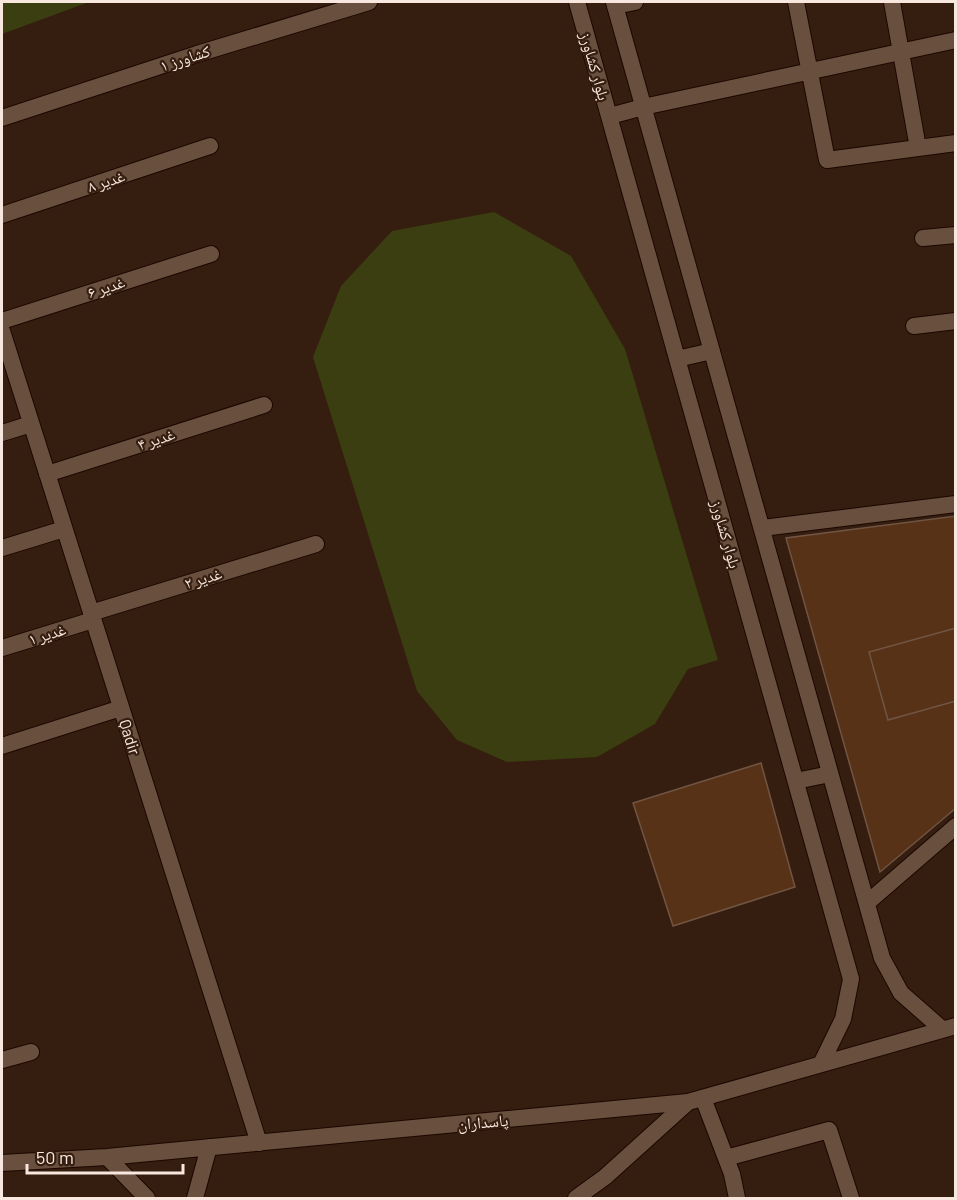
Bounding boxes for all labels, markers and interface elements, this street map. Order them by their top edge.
street label: بلوار کشاورز [575,29,614,102]
street label: کشاورز ۱ [157,40,213,75]
street label: غدیر ۸ [85,166,127,196]
street label: غدیر ۶ [85,272,127,302]
street label: غدیر ۴ [135,424,177,454]
street label: بلوار کشاورز [706,497,745,570]
street label: غدیر ۲ [182,563,224,593]
street label: غدیر ۱ [26,619,68,649]
street label: Qadir [116,717,145,757]
street label: پاسداران [457,1110,510,1135]
scale bar [27,1137,183,1175]
text: 50 m [36,1146,74,1168]

